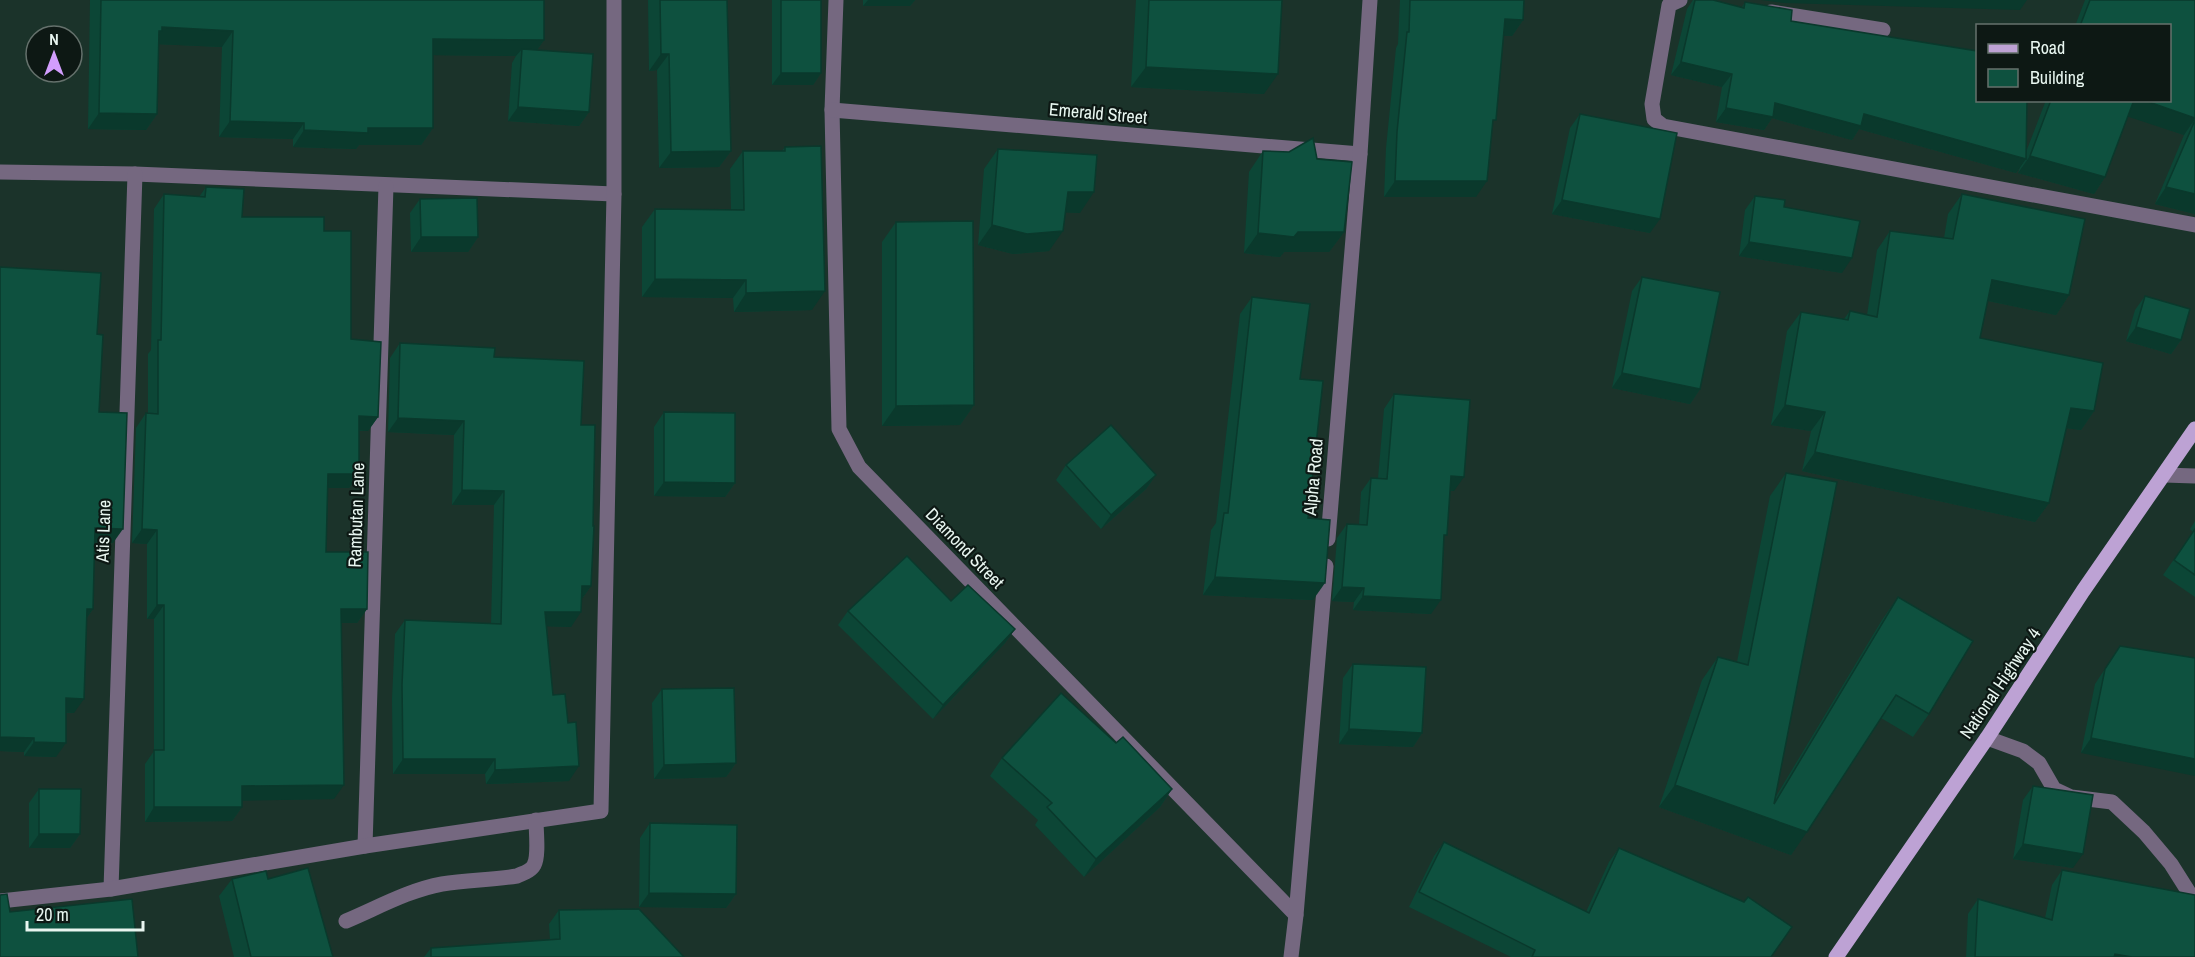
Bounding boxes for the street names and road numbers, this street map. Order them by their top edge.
street label: Emerald Street [1048,96,1148,130]
street label: Alpha Road [1297,437,1329,518]
street label: Rambutan Lane [342,462,370,568]
street label: Atis Lane [89,499,117,564]
street label: Diamond Street [920,502,1010,594]
street label: National Highway 4 [1954,623,2046,743]

